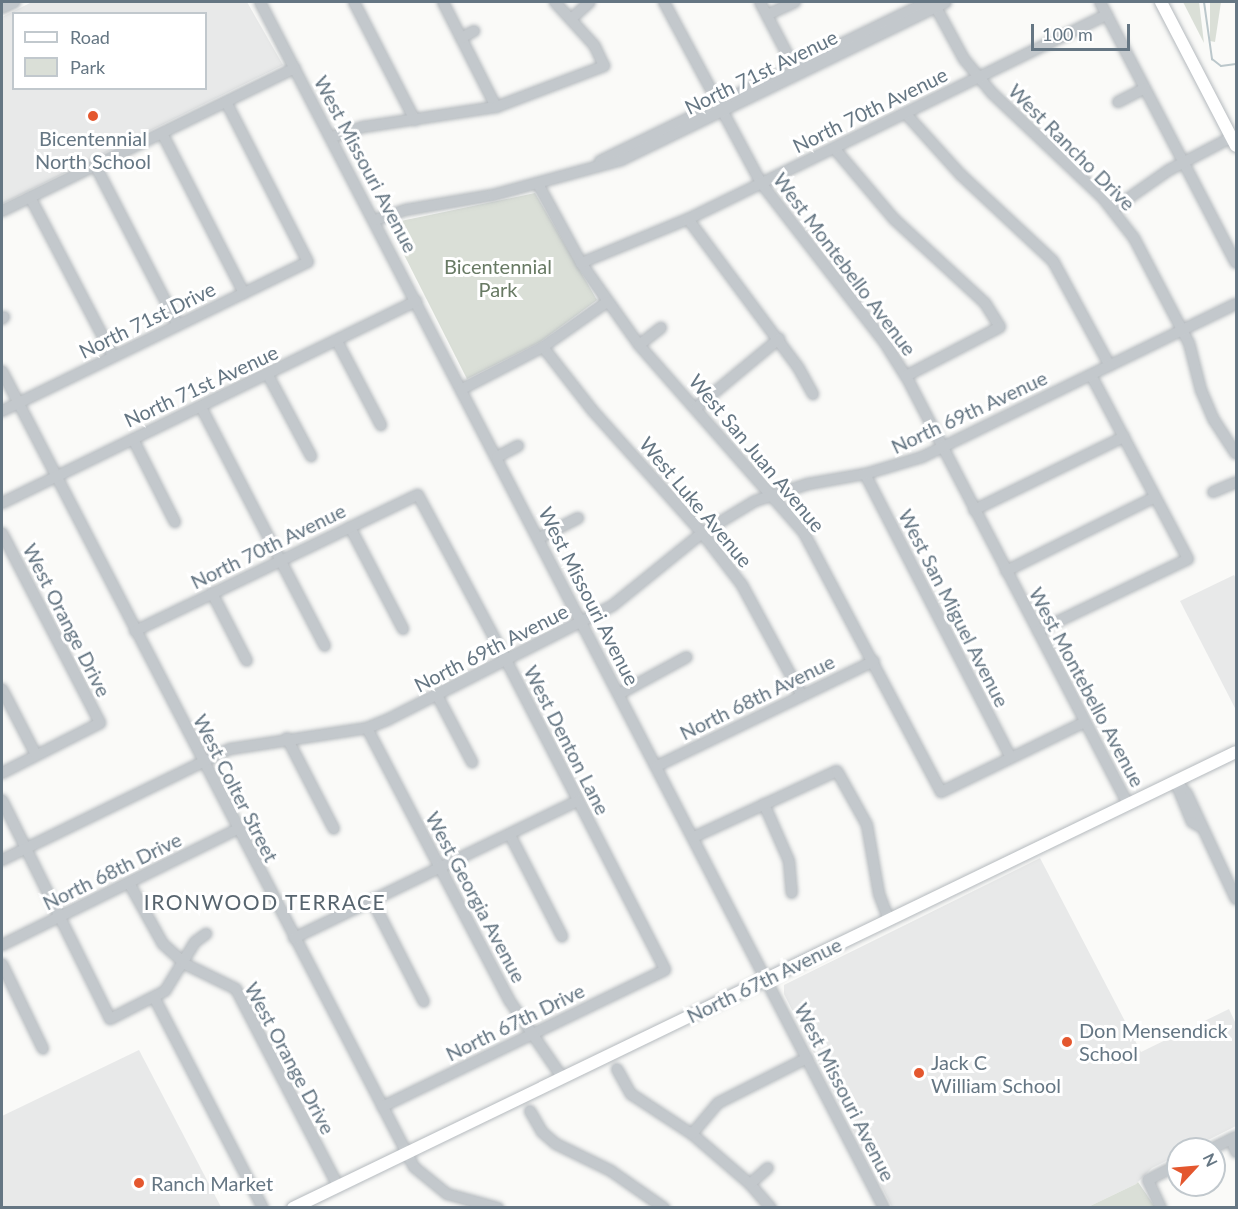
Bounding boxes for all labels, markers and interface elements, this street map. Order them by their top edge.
legend [12,12,207,90]
scale bar [1034,12,1133,50]
text: 100 m [1042,23,1093,45]
street label: North 71st Avenue [681,25,841,119]
text: Road [70,26,110,48]
text: Park [70,56,105,78]
street label: North 70th Avenue [788,62,952,158]
street label: West Missouri Avenue [309,71,423,257]
street label: West Rancho Drive [1004,79,1140,215]
marker: Bicentennial North School [86,109,100,123]
place label: Bicentennial North School [35,126,151,173]
street label: West Montebello Avenue [768,168,922,360]
park label: Bicentennial Park [444,255,552,302]
street label: North 71st Drive [75,277,219,363]
street label: North 71st Avenue [120,340,282,432]
street label: North 69th Avenue [887,365,1051,459]
street label: West San Juan Avenue [684,369,830,537]
street label: West Luke Avenue [634,432,758,572]
street label: North 70th Avenue [186,498,350,594]
street label: West Missouri Avenue [533,503,645,689]
street label: West San Miguel Avenue [894,505,1014,711]
street label: West Orange Drive [18,539,116,701]
street label: West Montebello Avenue [1024,583,1150,791]
street label: North 69th Avenue [410,599,572,697]
street label: North 68th Avenue [675,649,839,745]
street label: West Denton Lane [519,661,615,819]
street label: West Colter Street [188,710,284,866]
street label: West Georgia Avenue [421,807,531,987]
street label: North 68th Drive [39,827,185,915]
district label: IRONWOOD TERRACE [143,889,387,915]
street label: North 67th Avenue [682,932,846,1028]
street label: West Orange Drive [240,978,340,1138]
street label: North 67th Drive [442,978,588,1066]
street label: West Missouri Avenue [789,999,901,1185]
place label: Don Mensendick School [1079,1018,1228,1065]
marker: Don Mensendick School [1060,1035,1074,1049]
place label: Jack C William School [931,1050,1061,1097]
marker: Jack C William School [912,1066,926,1080]
north arrow [1166,1137,1226,1197]
text: N [1200,1150,1222,1169]
place label: Ranch Market [151,1171,273,1195]
marker: Ranch Market [132,1176,146,1190]

